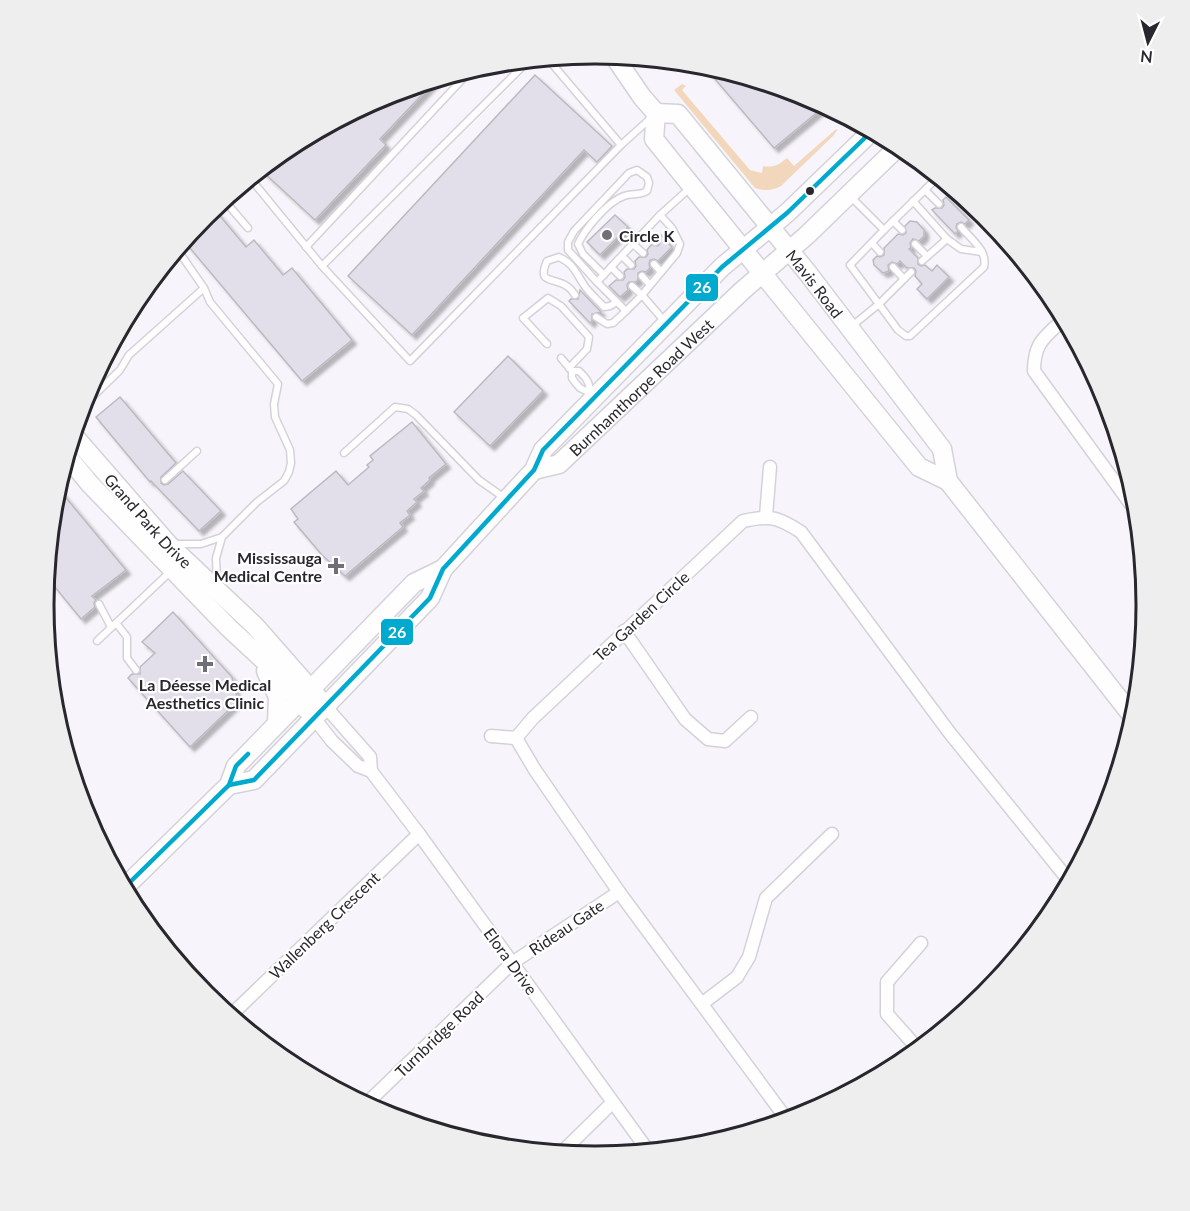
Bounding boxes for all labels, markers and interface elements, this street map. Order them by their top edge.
north arrow [1118,12,1178,72]
text: N [1139,47,1154,68]
unlabelled marker [804,185,816,197]
place label: Circle K [619,226,676,245]
marker: Circle K [600,228,614,242]
street label: Mavis Road [783,245,848,321]
line badge: 26 [685,273,719,302]
text: 26 [693,277,711,296]
street label: Burnhamthorpe Road West [565,314,717,459]
street label: Grand Park Drive [101,469,196,571]
place label: Mississauga Medical Centre [214,548,322,585]
marker: Mississauga Medical Centre [327,557,345,575]
street label: Tea Garden Circle [589,567,693,665]
line badge: 26 [380,618,414,646]
text: 26 [388,622,406,641]
marker: La Déesse Medical Aesthetics Clinic [196,655,214,673]
place label: La Déesse Medical Aesthetics Clinic [139,675,271,712]
street label: Wallenberg Crescent [265,867,383,983]
street label: Rideau Gate [525,895,607,959]
street label: Elora Drive [480,924,542,998]
street label: Turnbridge Road [391,987,487,1081]

